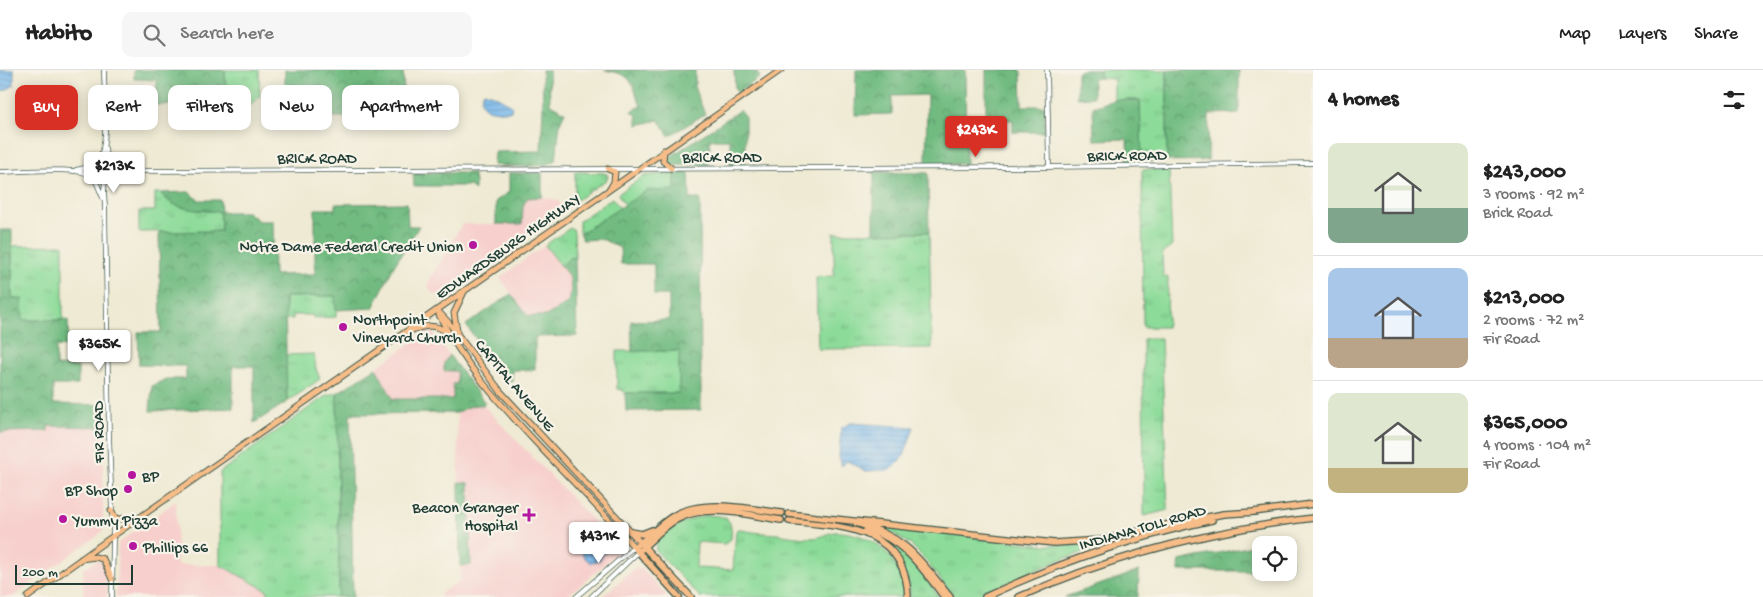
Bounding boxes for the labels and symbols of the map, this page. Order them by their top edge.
pin: $243K [941,116,1011,158]
street label: BRICK ROAD [1086,147,1168,168]
street label: BRICK ROAD [681,150,762,169]
street label: BRICK ROAD [276,151,357,170]
pin: $213K [79,152,149,194]
street label: EDWARDSBURG HIGHWAY [433,191,585,305]
place label: Notre Dame Federal Credit Union [239,239,463,258]
marker: Notre Dame Federal Credit Union [467,239,479,251]
place label: Northpoint Vineyard Church [352,312,462,349]
marker: Northpoint Vineyard Church [337,321,349,333]
pin: $365K [64,330,134,372]
street label: CAPITAL AVENUE [469,336,558,437]
street label: FIR ROAD [90,400,111,464]
marker: BP [126,469,138,481]
place label: BP [141,469,159,488]
place label: BP Shop [64,483,118,502]
marker: BP Shop [122,483,134,495]
place label: Beacon Granger Hospital [411,500,519,537]
street label: INDIANA TOLL ROAD [1077,502,1209,557]
marker: Beacon Granger Hospital [522,508,536,522]
marker: Yummy Pizza [57,513,69,525]
place label: Yummy Pizza [71,513,159,532]
pin: $431K [564,522,634,564]
marker: Phillips 66 [127,540,139,552]
place label: Phillips 66 [142,540,209,559]
scale bar [15,562,132,585]

